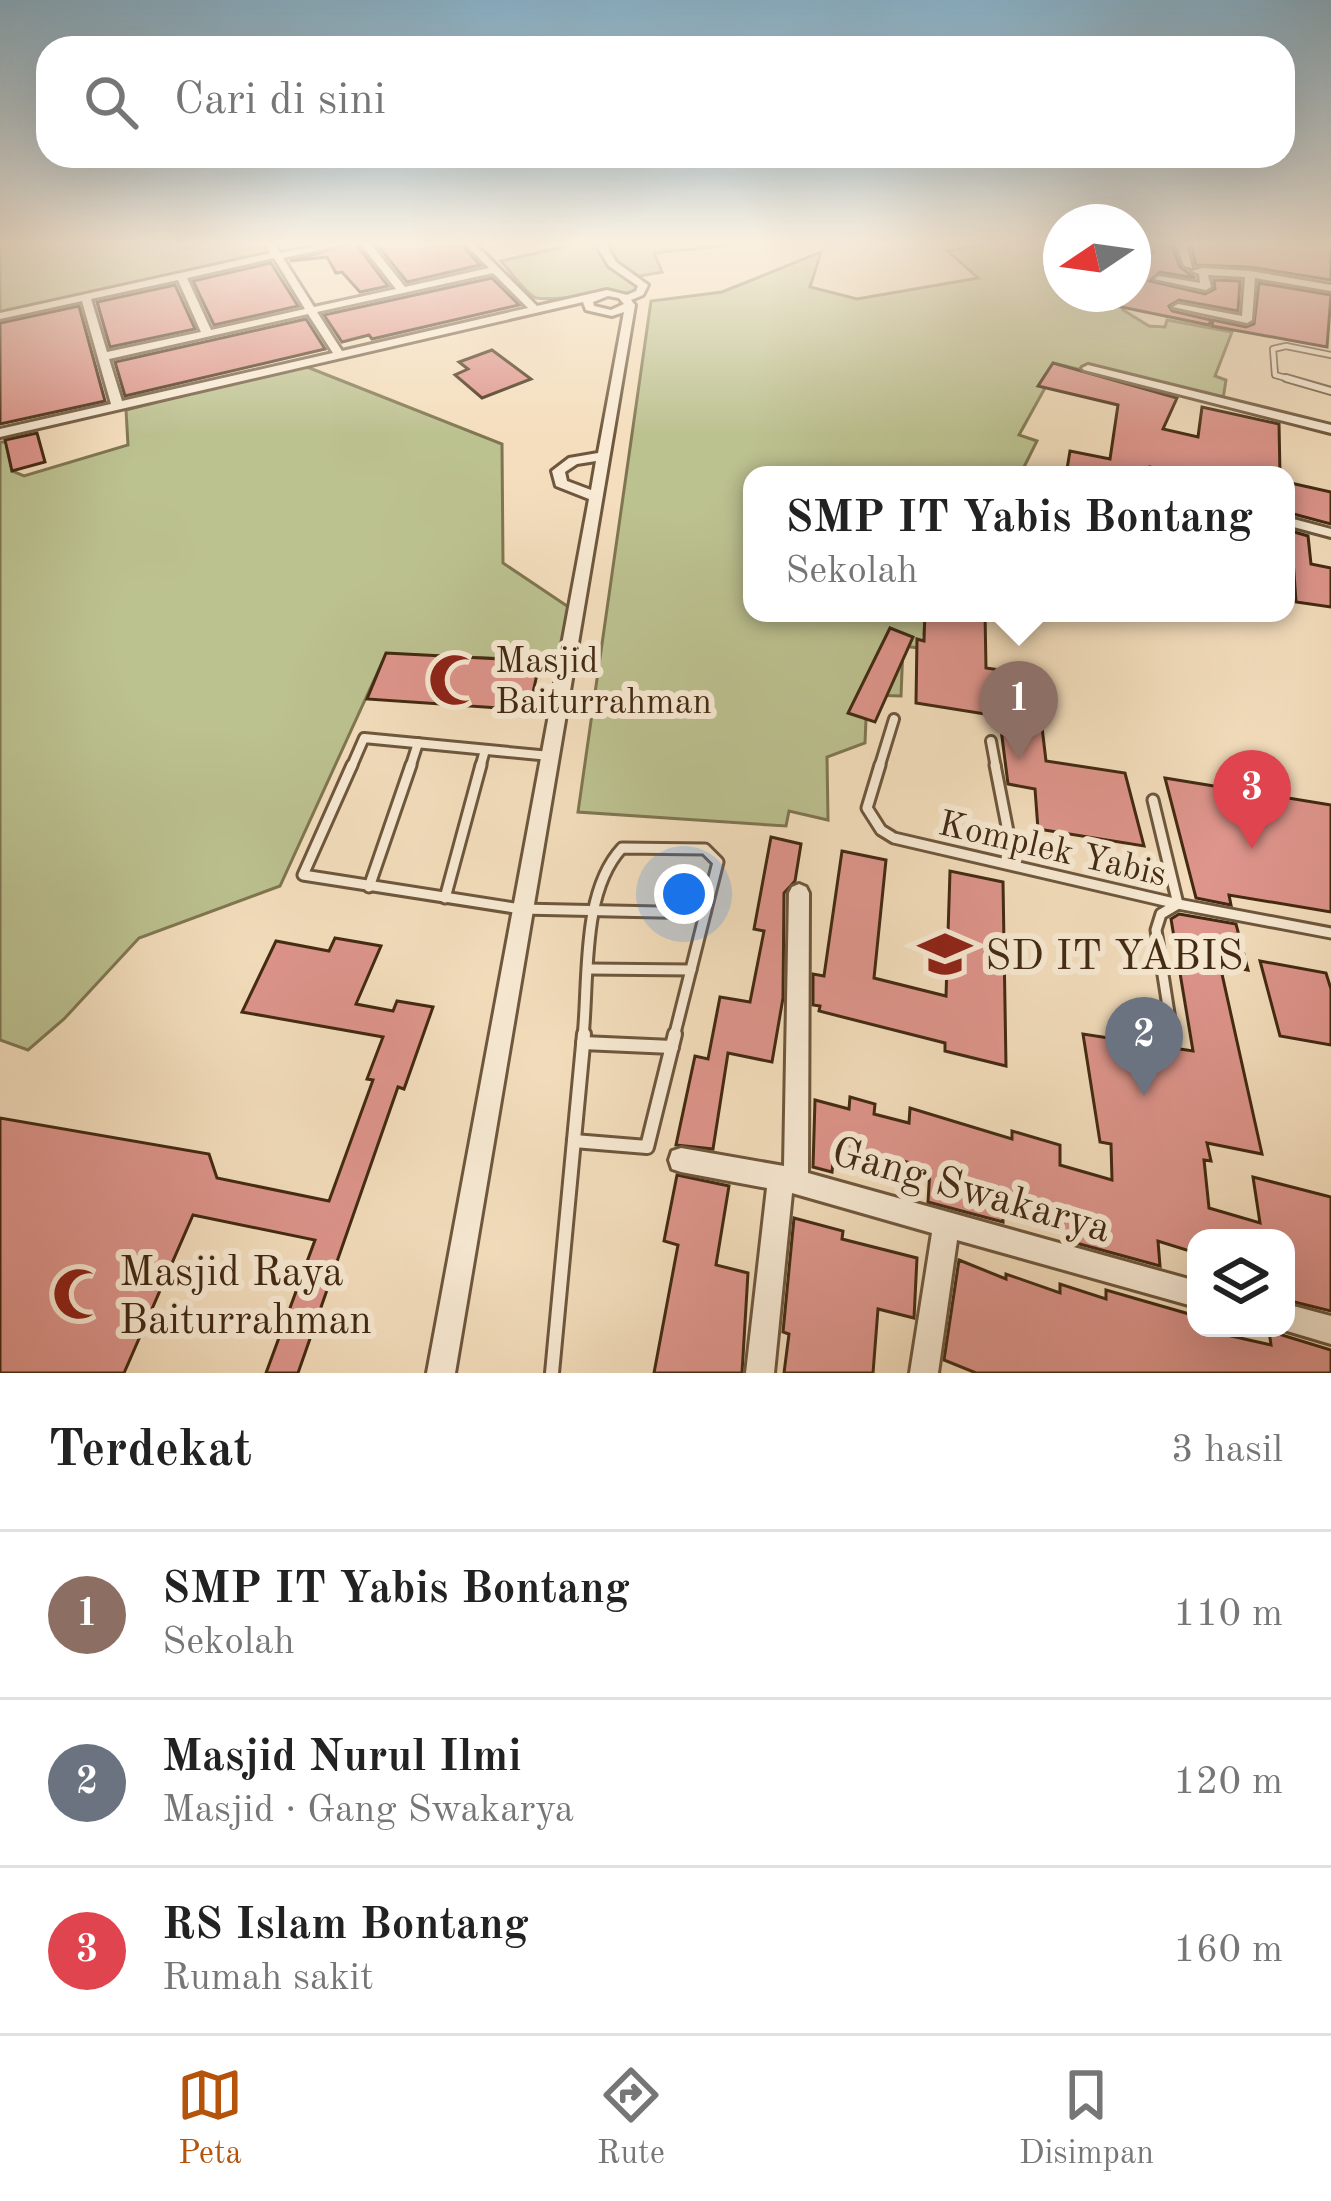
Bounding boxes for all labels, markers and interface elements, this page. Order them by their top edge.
search box [36,36,1295,168]
icon: search [78,69,144,135]
text: Cari di sini [174,79,386,124]
north arrow [1043,204,1151,312]
popup [743,466,1295,622]
text: SMP IT Yabis Bontang [785,497,1253,542]
text: Sekolah [785,552,918,591]
place label: Masjid Baiturrahman [495,645,712,722]
mosque icon: Masjid Baiturrahman [426,651,484,709]
pin: 1 [980,661,1058,760]
pin: 3 [1213,750,1291,849]
street label: Komplek Yabis [935,807,1170,895]
your location [654,864,714,924]
school or university icon: SD IT YABIS [916,925,974,983]
place label: SD IT YABIS [985,937,1243,979]
pin: 2 [1105,997,1183,1096]
street label: Gang Swakarya [827,1132,1115,1252]
map controls [1187,1229,1295,1337]
button: layers [1187,1229,1295,1337]
place label: Masjid Raya Baiturrahman [119,1253,372,1343]
mosque icon: Masjid Raya Baiturrahman [50,1265,108,1323]
text: Terdekat [48,1426,252,1477]
text: 3 hasil [1171,1431,1283,1470]
text: SMP IT Yabis Bontang [162,1568,630,1613]
text: 1 [76,1595,98,1634]
text: 110 m [1173,1595,1283,1634]
text: Sekolah [162,1623,295,1662]
text: Masjid Nurul Ilmi [162,1736,522,1781]
text: 2 [76,1763,98,1802]
text: 120 m [1173,1763,1283,1802]
text: Masjid · Gang Swakarya [162,1791,574,1830]
text: RS Islam Bontang [162,1904,529,1949]
text: 3 [76,1931,98,1970]
text: 160 m [1173,1931,1283,1970]
text: Rumah sakit [162,1959,374,1998]
tab: Peta [177,2062,243,2175]
tab: Rute [597,2062,665,2175]
tab: Disimpan [1019,2062,1154,2175]

